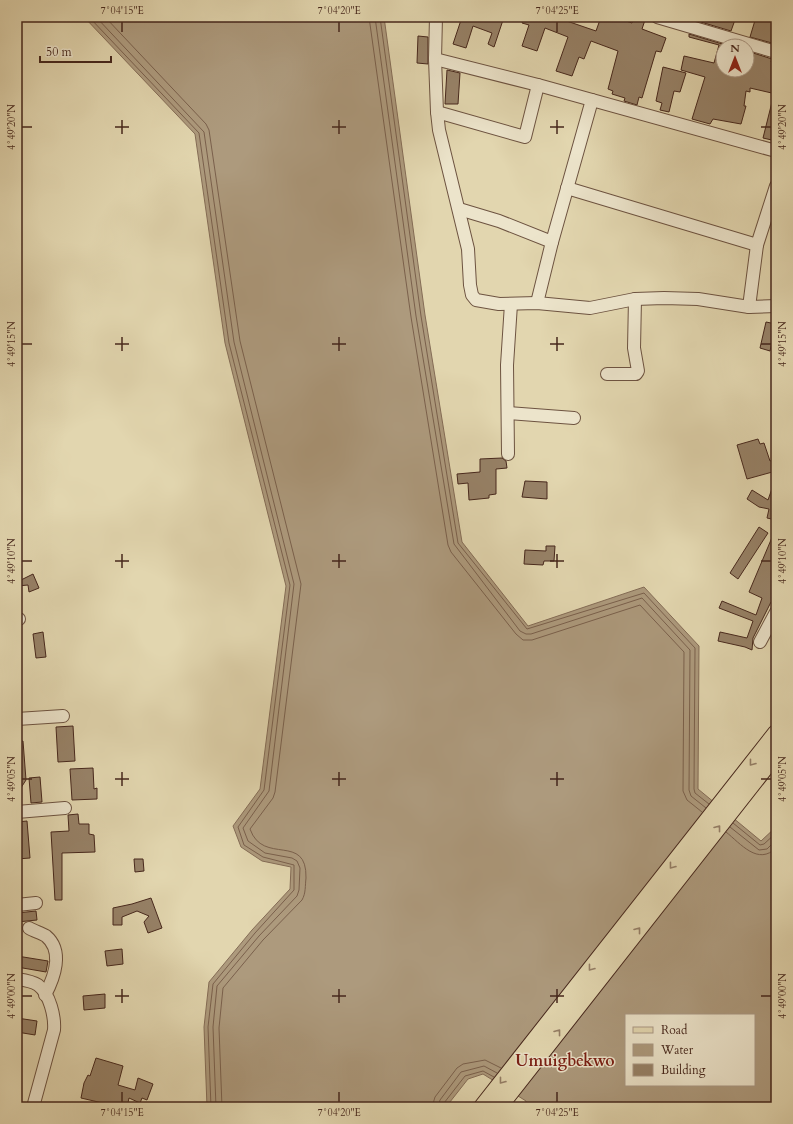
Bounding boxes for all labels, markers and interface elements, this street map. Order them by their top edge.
text: 7°04'15"E [100,4,144,18]
text: 7°04'20"E [317,4,361,18]
text: 7°04'25"E [535,4,579,18]
scale bar [40,38,111,64]
north arrow [715,38,755,78]
text: N [730,41,740,56]
text: 50 m [46,44,73,60]
text: 4°49'20"N [5,104,19,150]
text: 4°49'20"N [776,104,790,150]
text: 4°49'15"N [5,321,19,367]
text: 4°49'15"N [776,321,790,367]
text: 4°49'10"N [5,538,19,584]
text: 4°49'10"N [776,538,790,584]
text: 4°49'05"N [5,756,19,802]
text: 4°49'05"N [776,756,790,802]
one-way arrow [750,759,757,766]
one-way arrow [714,825,721,832]
one-way arrow [669,861,676,868]
one-way arrow [633,927,640,934]
one-way arrow [589,963,596,970]
text: 4°49'00"N [5,973,19,1019]
text: 4°49'00"N [776,973,790,1019]
legend [625,1014,755,1086]
text: Road [661,1022,688,1038]
one-way arrow [553,1030,560,1037]
text: Water [660,1042,694,1058]
district label: Umuigbekwo [515,1050,615,1072]
text: Building [661,1062,706,1078]
one-way arrow [500,1077,507,1084]
text: 7°04'15"E [100,1106,144,1120]
text: 7°04'20"E [317,1106,361,1120]
text: 7°04'25"E [535,1106,579,1120]

